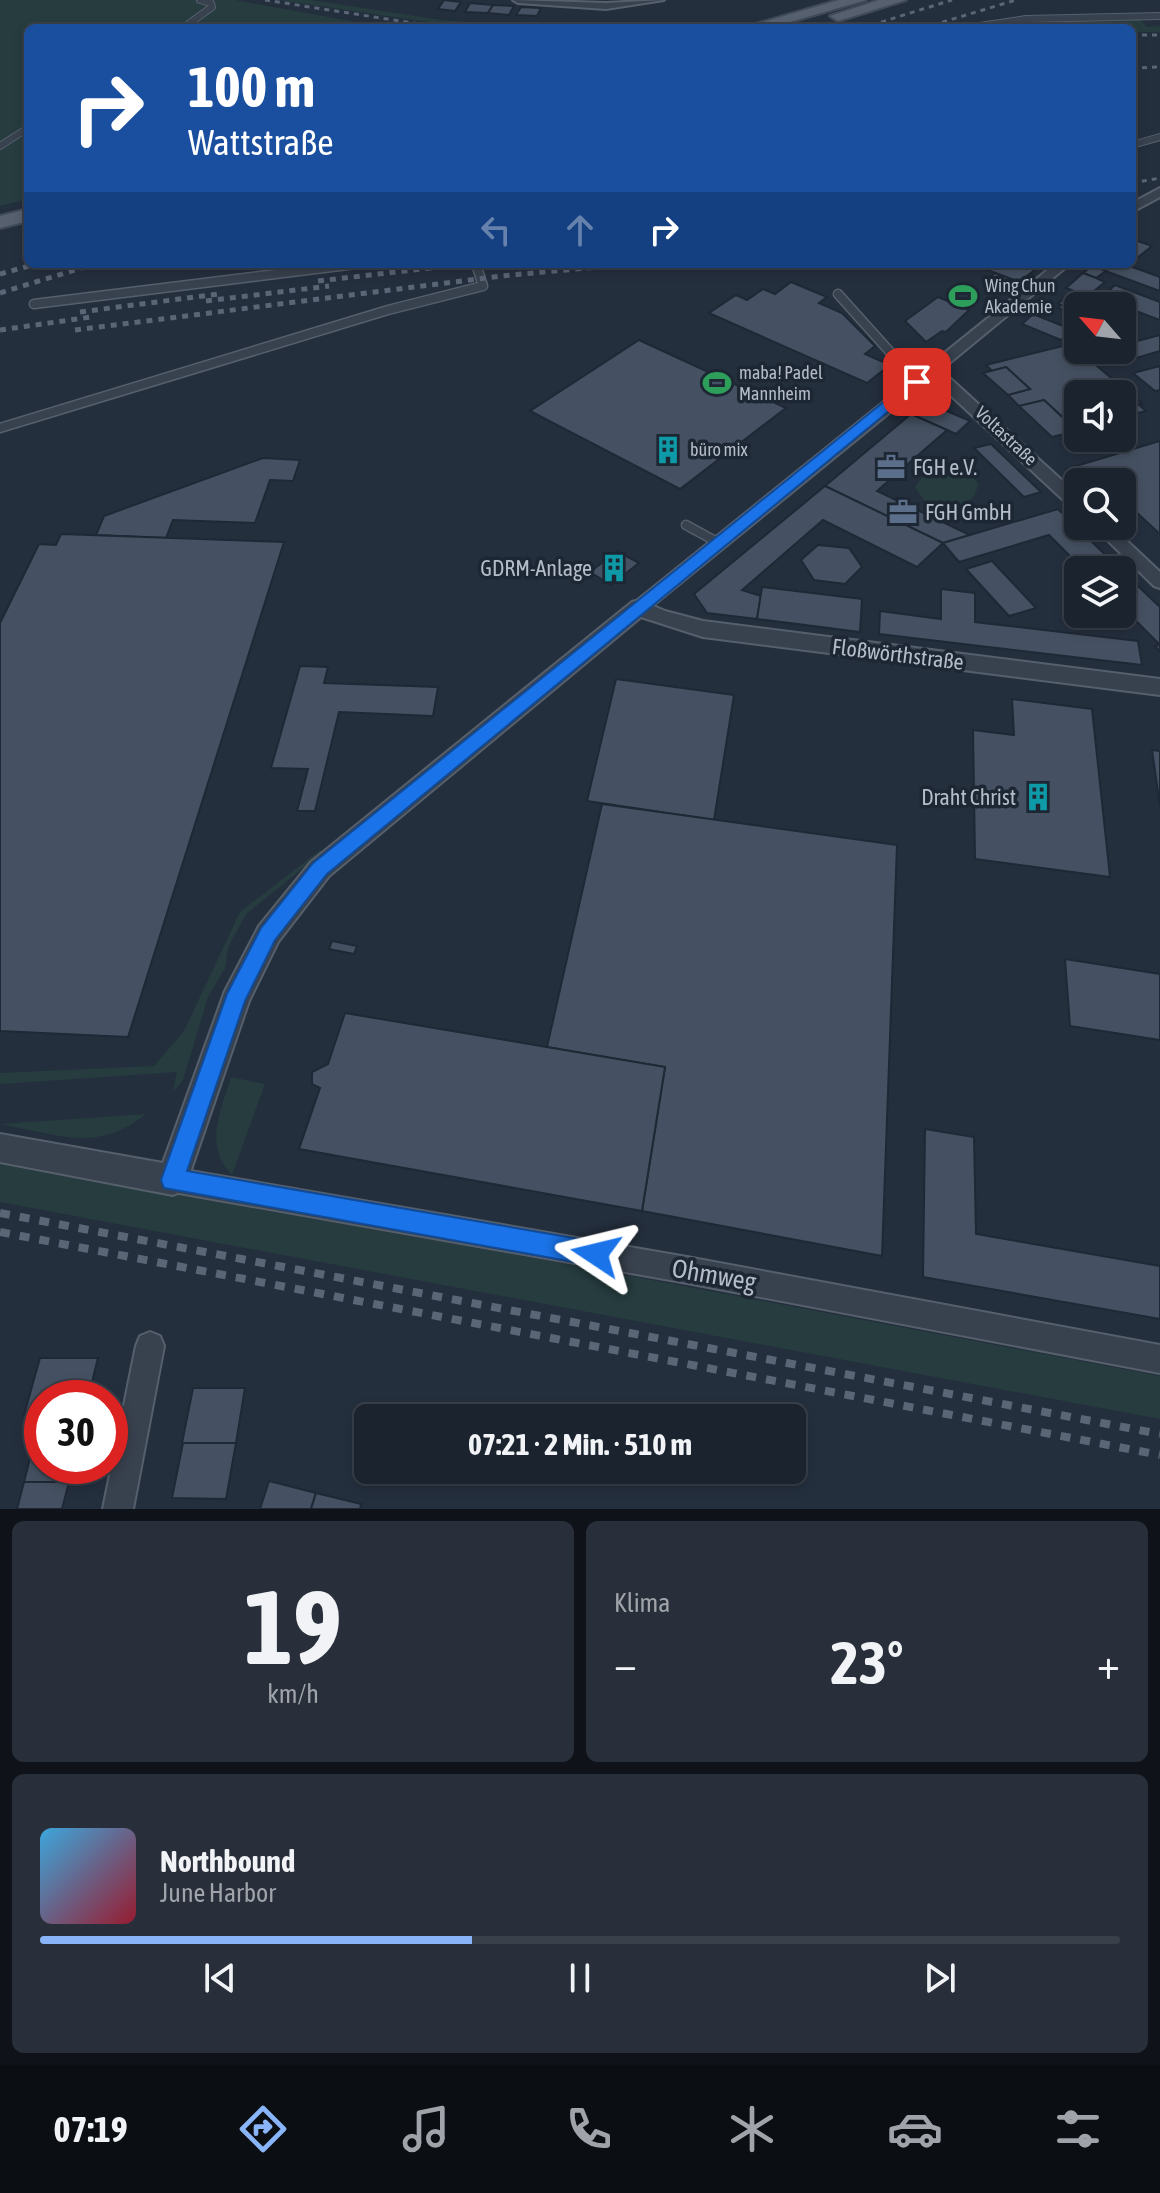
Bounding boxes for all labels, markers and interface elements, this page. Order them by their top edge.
text: 100 m [188,55,315,119]
icon: right [56,56,160,160]
text: Wattstraße [188,121,333,163]
icon: left [474,208,518,252]
icon: ahead [558,208,602,252]
icon: right [642,208,686,252]
place label: Wing Chun Akademie [985,275,1055,317]
sports icon: Wing Chun Akademie [948,281,978,311]
north arrow [1064,292,1136,364]
map controls [1064,292,1136,628]
pin [883,348,951,416]
icon: arrive [895,360,939,404]
place label: maba! Padel Mannheim [739,362,823,404]
sports icon: maba! Padel Mannheim [702,368,732,398]
button: sound [1064,380,1136,452]
street label: Voltastraße [971,402,1041,469]
building icon: büro mix [653,435,683,465]
place label: büro mix [690,439,748,460]
office icon: FGH e.V. [876,452,906,482]
place label: FGH e.V. [913,454,977,480]
button: search [1064,468,1136,540]
office icon: FGH GmbH [888,497,918,527]
place label: FGH GmbH [925,499,1012,525]
building icon: GDRM-Anlage [599,553,629,583]
place label: GDRM-Anlage [480,555,592,581]
button: layers [1064,556,1136,628]
street label: Floßwörthstraße [831,633,965,675]
building icon: Draht Christ [1023,782,1053,812]
place label: Draht Christ [921,784,1016,810]
position arrow [554,1212,638,1296]
street label: Ohmweg [670,1253,759,1297]
speed limit sign: 30 [24,1380,128,1484]
text: 07:21 · 2 Min. · 510 m [468,1427,692,1461]
text: 19 [244,1567,342,1686]
text: Klima [614,1588,670,1618]
text: 23° [831,1628,903,1697]
text: − [614,1638,637,1688]
text: + [1097,1638,1120,1688]
text: km/h [267,1679,319,1709]
text: Northbound [160,1844,295,1878]
text: June Harbor [160,1878,276,1908]
icon: previous [198,1956,242,2000]
icon: pause [558,1956,602,2000]
icon: next [918,1956,962,2000]
icon: directions [235,2101,291,2157]
icon: music [398,2101,454,2157]
icon: phone [561,2101,617,2157]
icon: climate [724,2101,780,2157]
icon: car [887,2101,943,2157]
icon: filters [1050,2101,1106,2157]
text: 07:19 [54,2108,128,2150]

